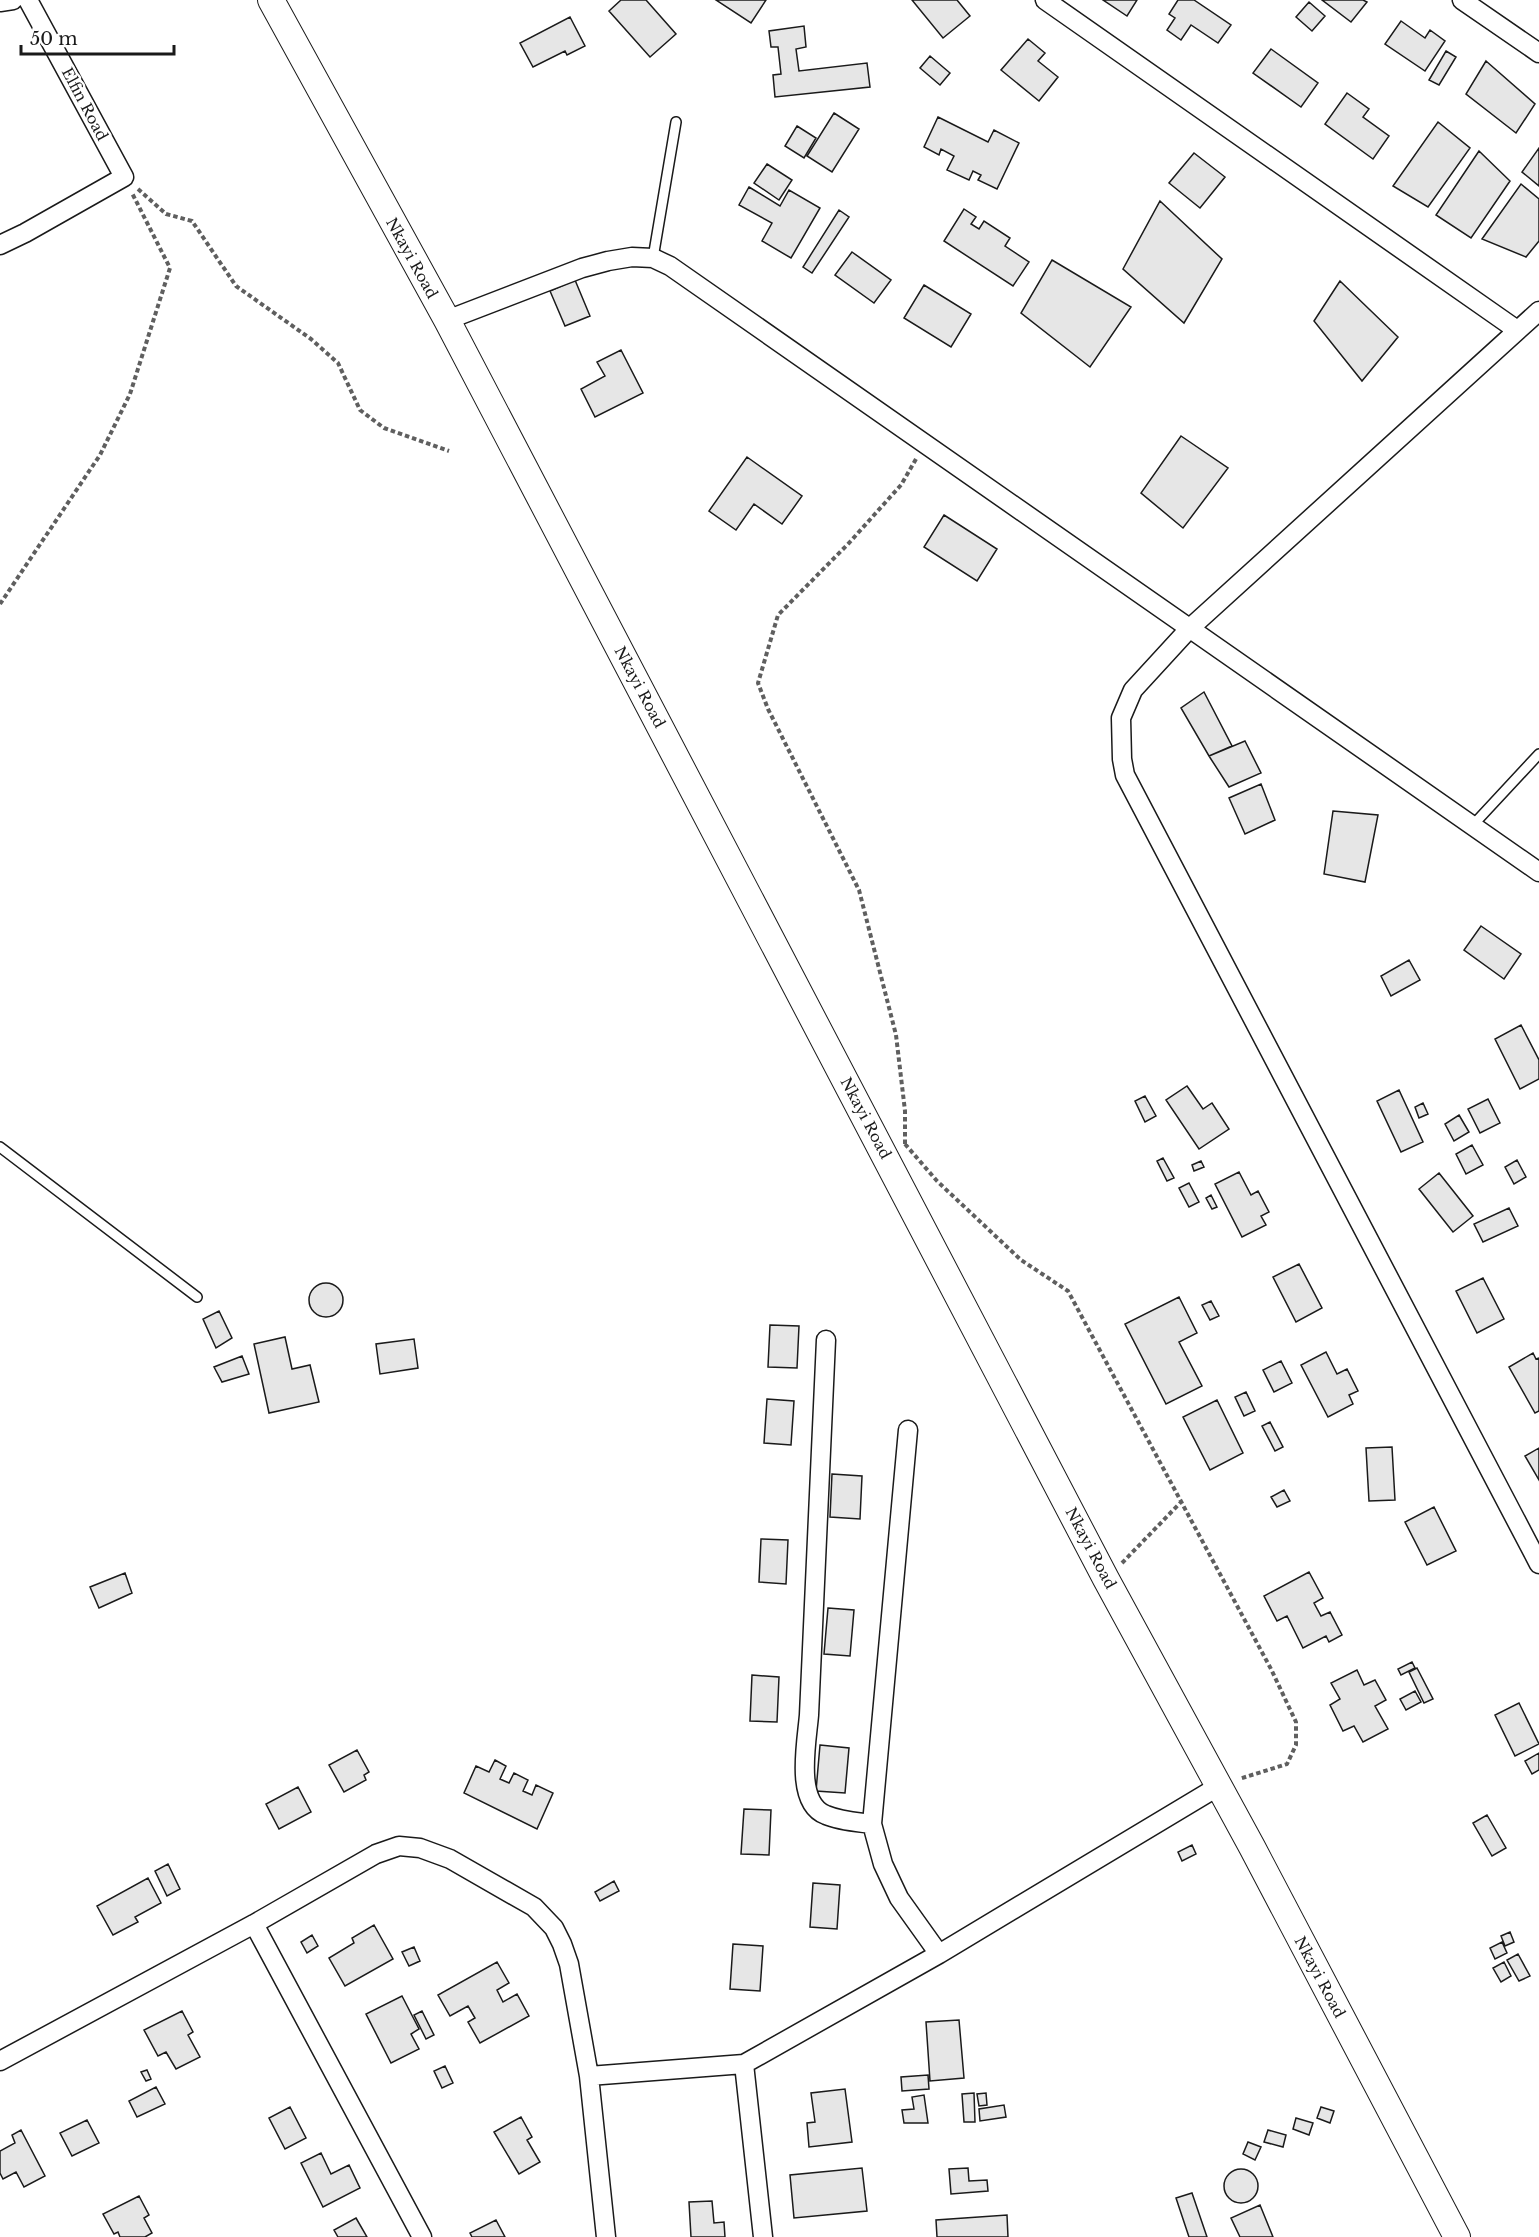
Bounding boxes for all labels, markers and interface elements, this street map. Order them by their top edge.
scale bar [21,18,174,56]
text: 50 m [30,28,78,50]
street label: Elfin Road [58,64,112,144]
street label: Nkayi Road [382,214,442,302]
street label: Nkayi Road [611,643,669,731]
street label: Nkayi Road [837,1074,895,1162]
street label: Nkayi Road [1062,1504,1120,1592]
street label: Nkayi Road [1291,1933,1349,2021]

